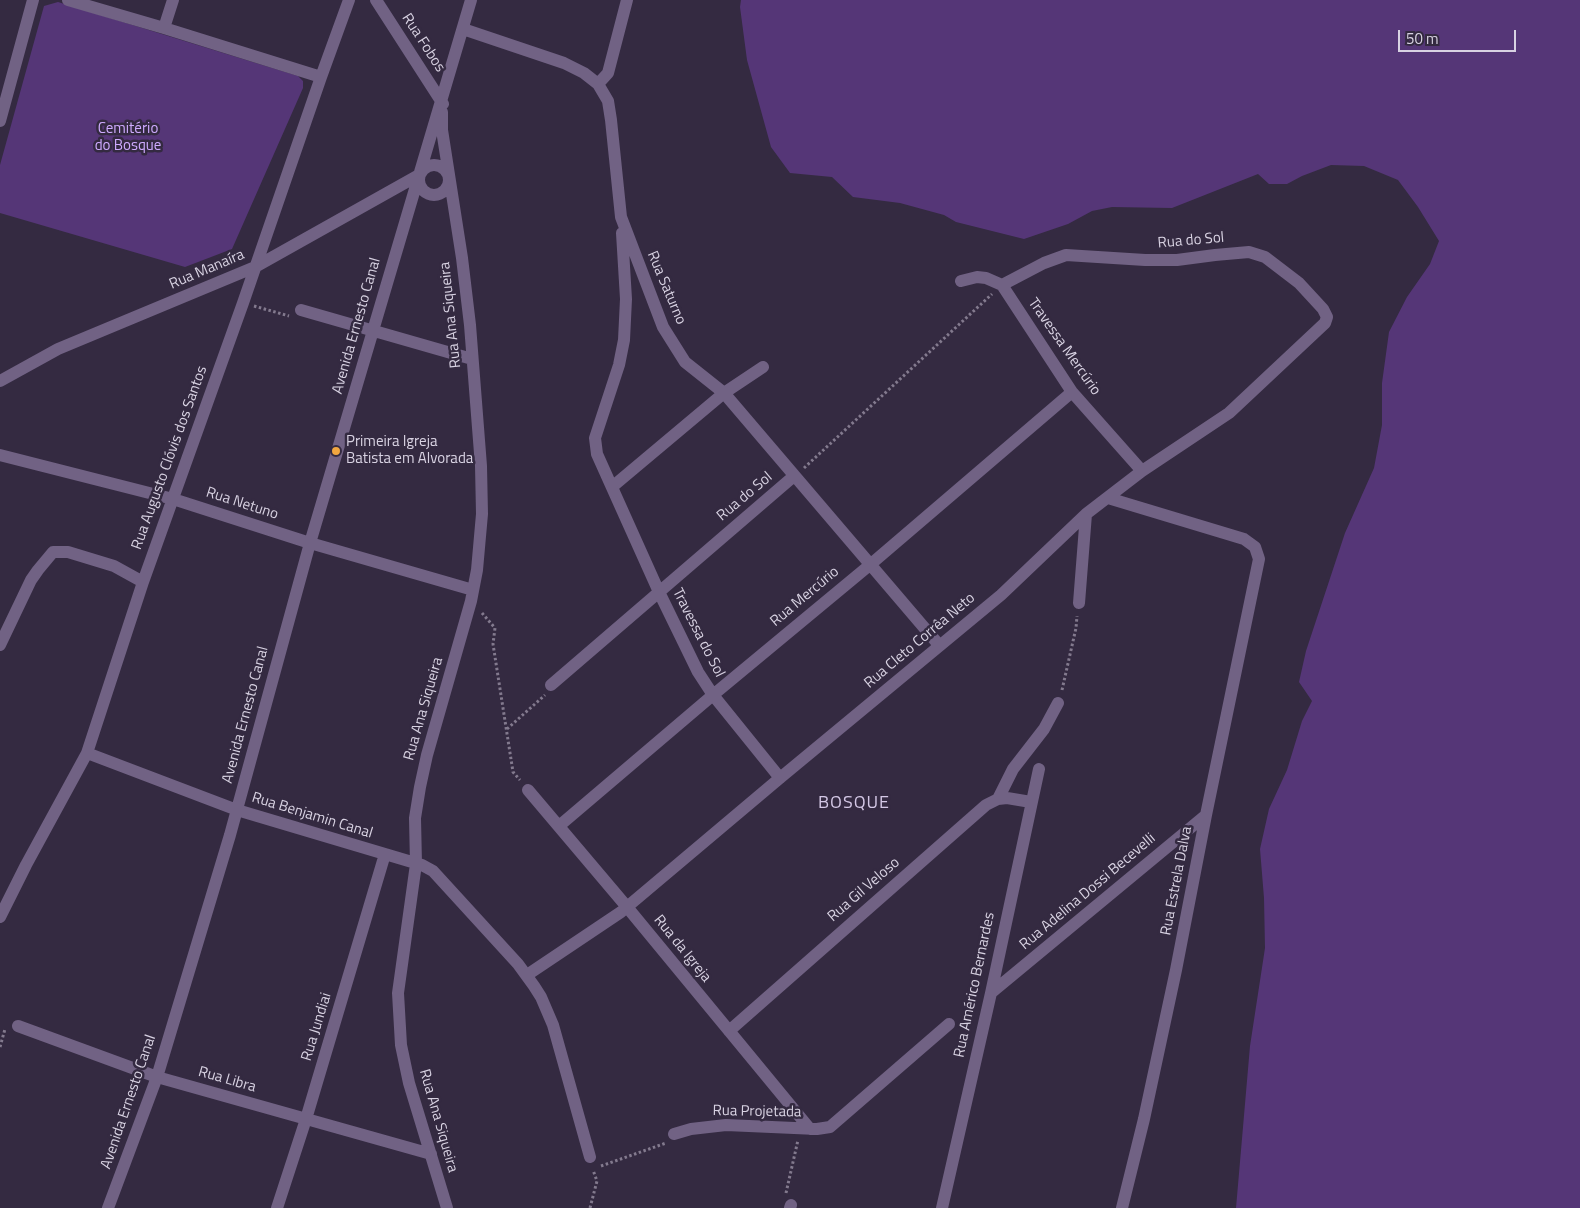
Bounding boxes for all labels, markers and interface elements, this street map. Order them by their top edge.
street label: Rua Fobos [397,10,449,76]
scale bar [1400,20,1518,52]
text: 50 m [1406,27,1439,50]
park label: Cemitério do Bosque [95,120,161,155]
street label: Rua do Sol [1157,229,1225,253]
street label: Rua Manaíra [167,246,247,294]
street label: Rua Saturno [642,249,690,327]
street label: Avenida Ernesto Canal [329,256,385,396]
street label: Rua Ana Siqueira [436,261,466,369]
street label: Travessa Mercúrio [1024,295,1104,399]
street label: Rua Augusto Clóvis dos Santos [128,364,212,552]
place label: Primeira Igreja Batista em Alvorada [346,433,473,468]
marker: Primeira Igreja Batista em Alvorada [330,445,342,457]
street label: Rua do Sol [714,469,776,525]
street label: Rua Netuno [204,484,280,524]
street label: Rua Mercúrio [767,563,843,631]
street label: Travessa do Sol [668,586,728,680]
street label: Rua Cleto Corrêa Neto [861,589,979,693]
street label: Avenida Ernesto Canal [219,645,273,785]
street label: Rua Ana Siqueira [401,655,447,763]
street label: Rua Benjamin Canal [249,789,375,843]
district label: BOSQUE [817,793,891,815]
street label: Rua Estrela Dalva [1158,825,1196,937]
street label: Rua Adelina Dossi Becevelli [1016,830,1160,954]
street label: Rua Gil Veloso [824,854,904,926]
street label: Rua Américo Bernardes [951,911,999,1059]
street label: Rua da Igreja [649,912,715,986]
street label: Rua Jundiai [298,991,336,1063]
street label: Avenida Ernesto Canal [98,1033,160,1171]
street label: Rua Libra [196,1063,258,1097]
street label: Rua Ana Siqueira [415,1067,461,1175]
street label: Rua Projetada [712,1102,802,1122]

